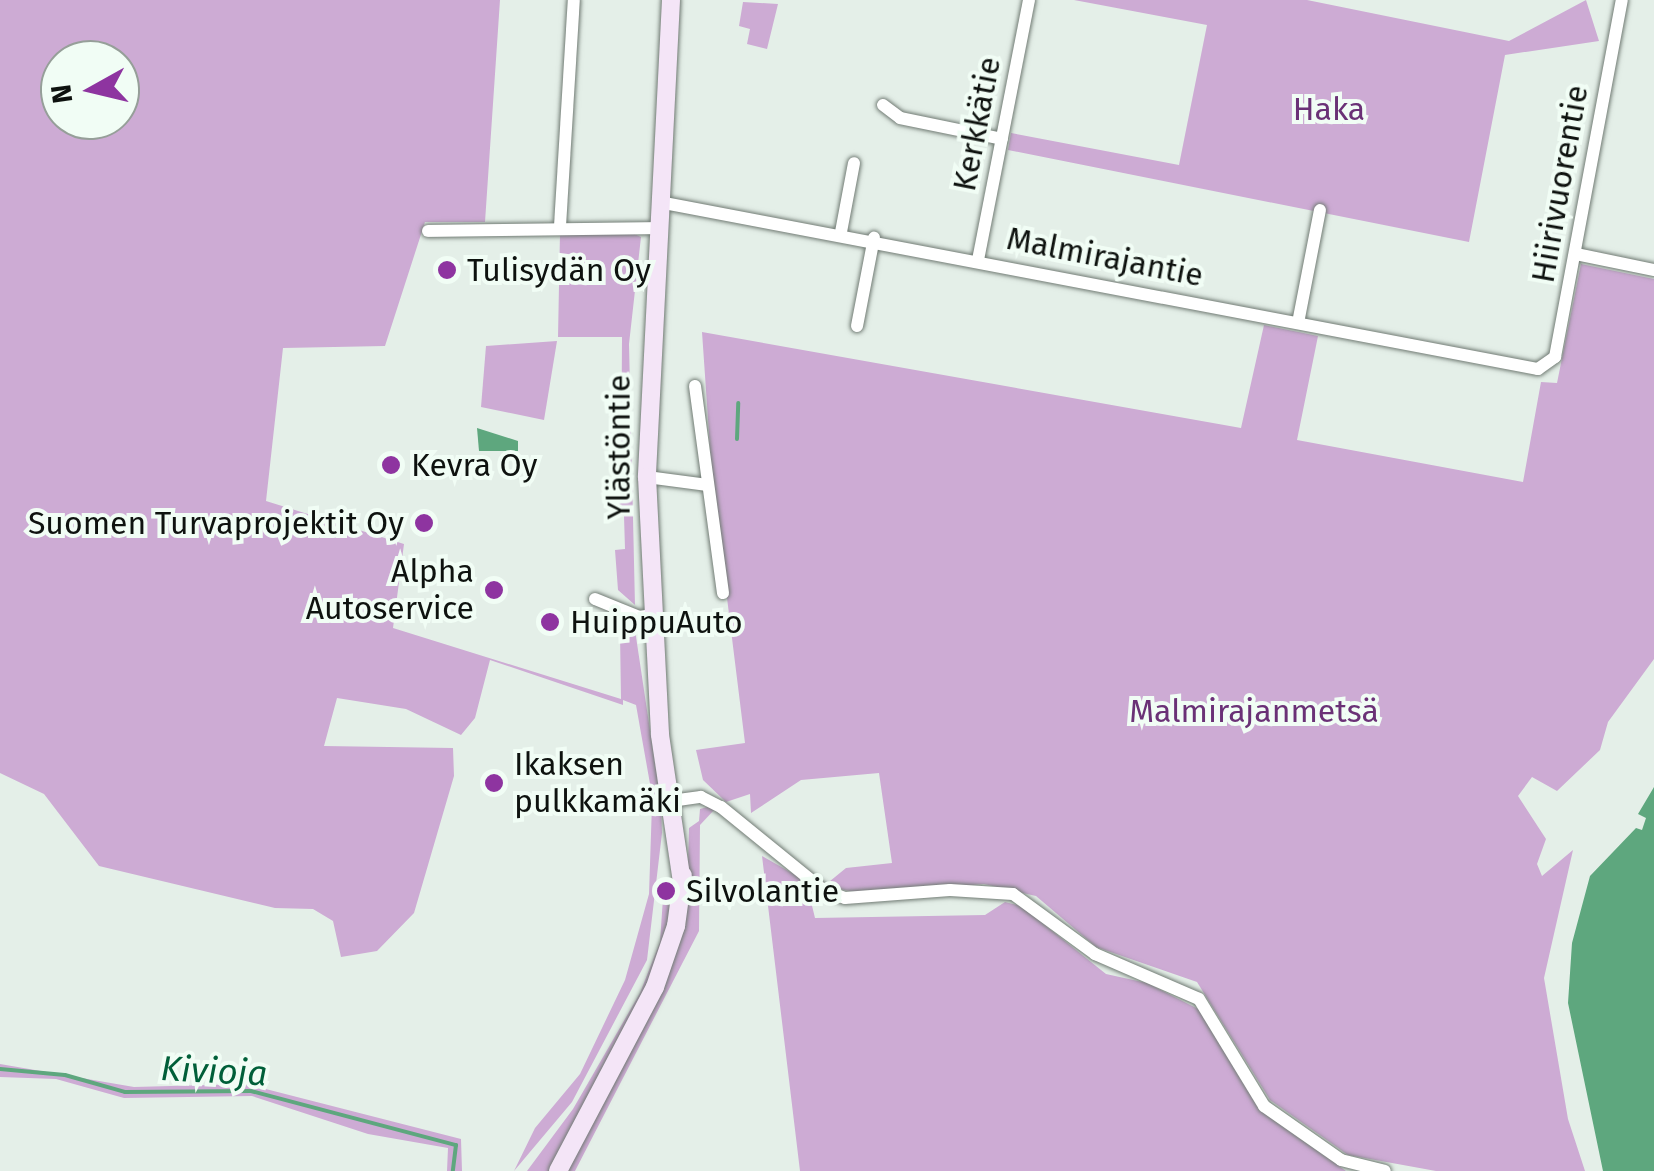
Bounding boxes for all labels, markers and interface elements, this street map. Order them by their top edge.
north arrow [40,40,140,140]
street label: Kerkkätie [945,54,1009,194]
text: N [44,82,79,105]
street label: Hiirivuorentie [1524,82,1596,286]
park label: Haka [1293,90,1365,128]
street label: Malmirajantie [1004,219,1206,295]
place label: Tulisydän Oy [467,251,651,289]
marker: Tulisydän Oy [436,259,458,281]
street label: Ylästöntie [600,374,638,520]
place label: Kevra Oy [411,446,537,484]
marker: Kevra Oy [380,454,402,476]
place label: Suomen Turvaprojektit Oy [28,504,404,542]
marker: Suomen Turvaprojektit Oy [413,512,435,534]
place label: Alpha Autoservice [306,553,474,628]
marker: Alpha Autoservice [483,579,505,601]
place label: HuippuAuto [570,603,743,641]
marker: HuippuAuto [539,611,561,633]
park label: Malmirajanmetsä [1129,692,1379,730]
place label: Ikaksen pulkkamäki [514,746,681,821]
marker: Ikaksen pulkkamäki [483,772,505,794]
place label: Silvolantie [686,872,839,910]
marker: Silvolantie [655,880,677,902]
water label: Kivioja [160,1047,268,1095]

